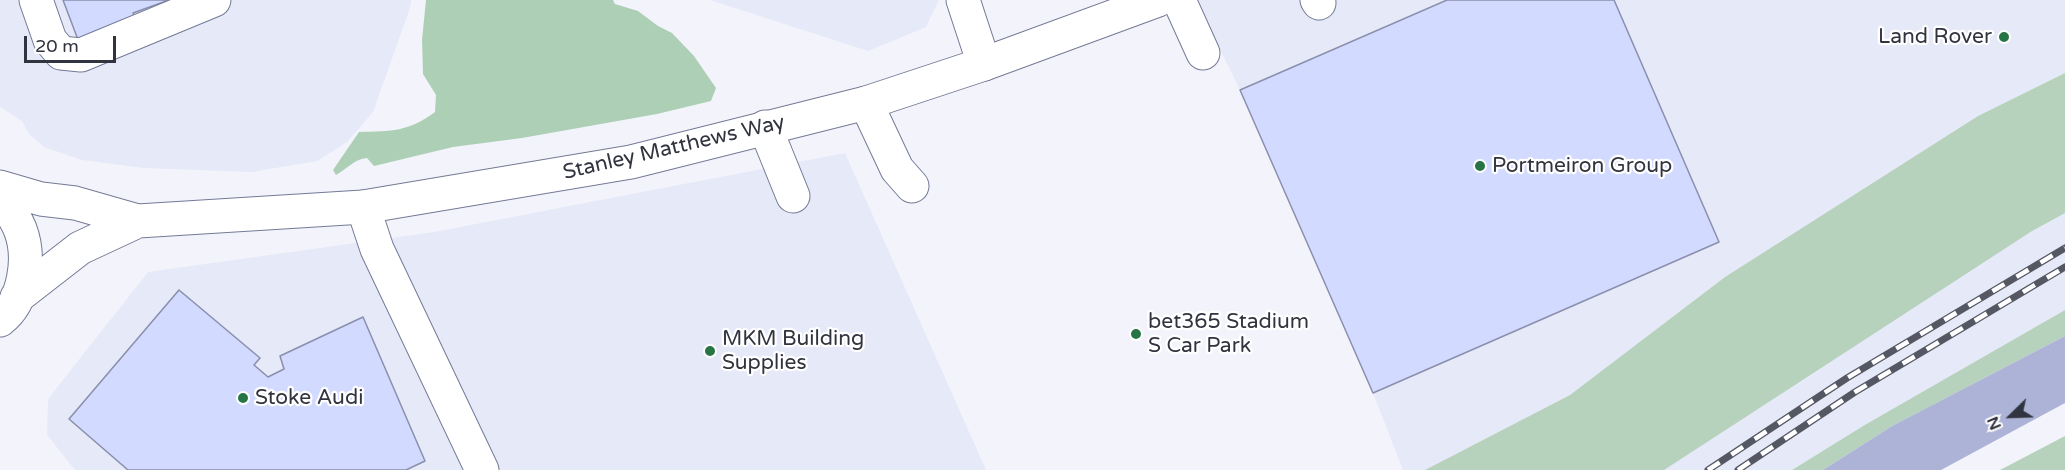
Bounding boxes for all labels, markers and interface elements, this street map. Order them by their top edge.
scale bar [27,24,118,62]
place label: Land Rover [1878,24,1992,50]
marker: Land Rover [1997,30,2011,44]
text: 20 m [35,35,79,57]
street label: Stanley Matthews Way [561,110,787,186]
place label: Portmeiron Group [1492,153,1672,179]
marker: Portmeiron Group [1473,159,1487,173]
place label: bet365 Stadium S Car Park [1148,309,1309,359]
place label: MKM Building Supplies [722,326,864,376]
marker: bet365 Stadium S Car Park [1129,327,1143,341]
marker: MKM Building Supplies [703,344,717,358]
place label: Stoke Audi [255,385,363,411]
north arrow [1981,386,2041,446]
marker: Stoke Audi [236,391,250,405]
text: N [1983,413,2006,433]

